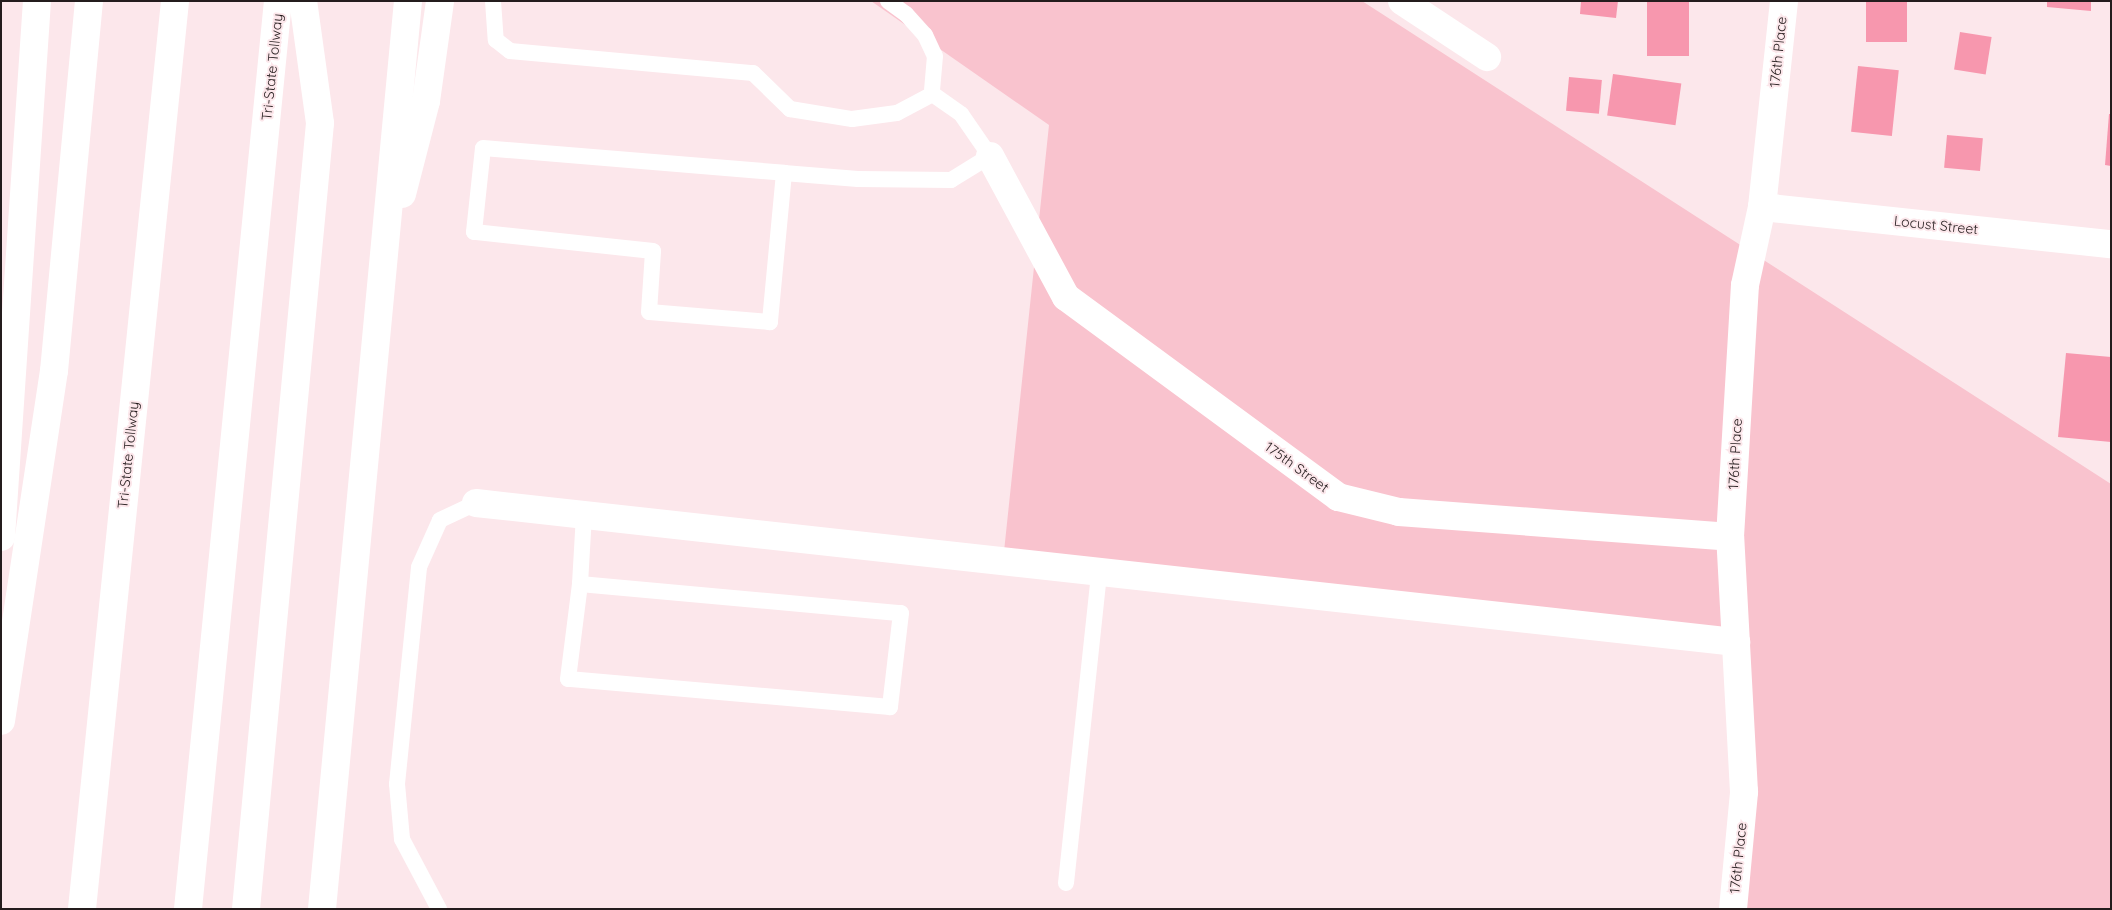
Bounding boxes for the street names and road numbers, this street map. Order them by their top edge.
street label: Tri-State Tollway [258,13,286,121]
street label: 176th Place [1766,16,1790,88]
street label: Locust Street [1893,212,1979,238]
street label: Tri-State Tollway [114,401,142,509]
street label: 176th Place [1725,418,1745,490]
street label: 175th Street [1262,438,1332,496]
street label: 176th Place [1726,822,1750,894]

